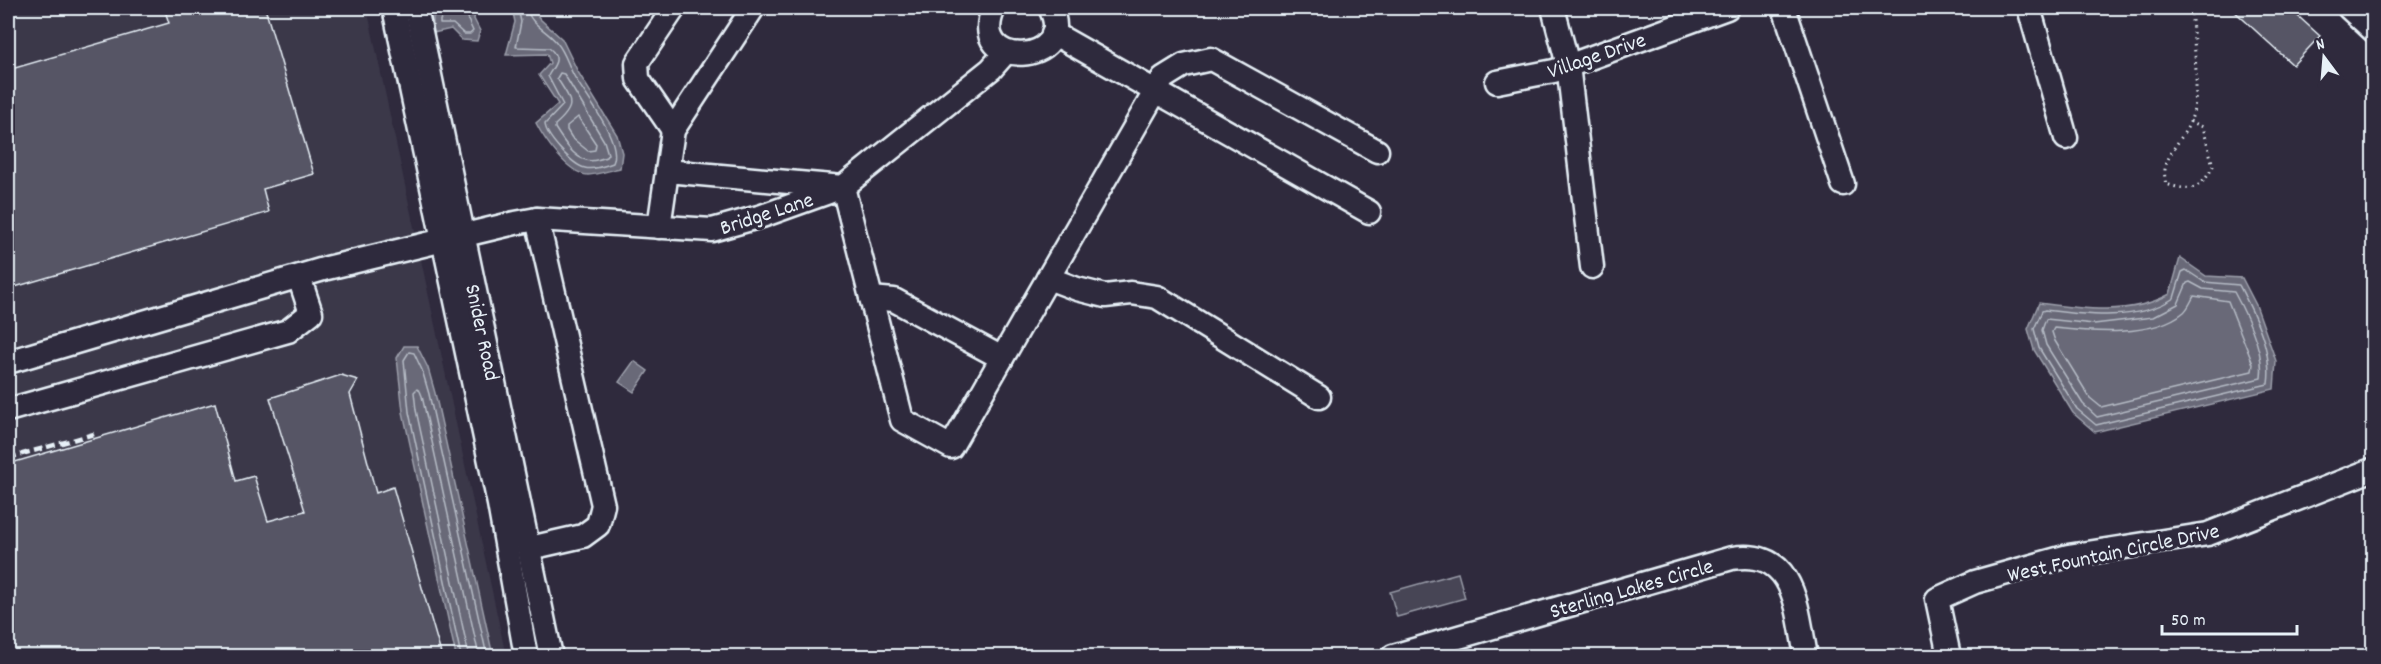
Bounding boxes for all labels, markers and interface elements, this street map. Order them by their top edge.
street label: Village Drive [1544,26,1650,89]
north arrow [2294,27,2354,87]
text: N [2314,33,2328,57]
street label: Bridge Lane [716,186,818,245]
street label: Snider Road [455,281,506,384]
street label: West Fountain Circle Drive [2005,517,2223,592]
street label: Sterling Lakes Circle [1547,552,1717,629]
scale bar [2162,598,2297,636]
text: 50 m [2171,609,2206,634]

